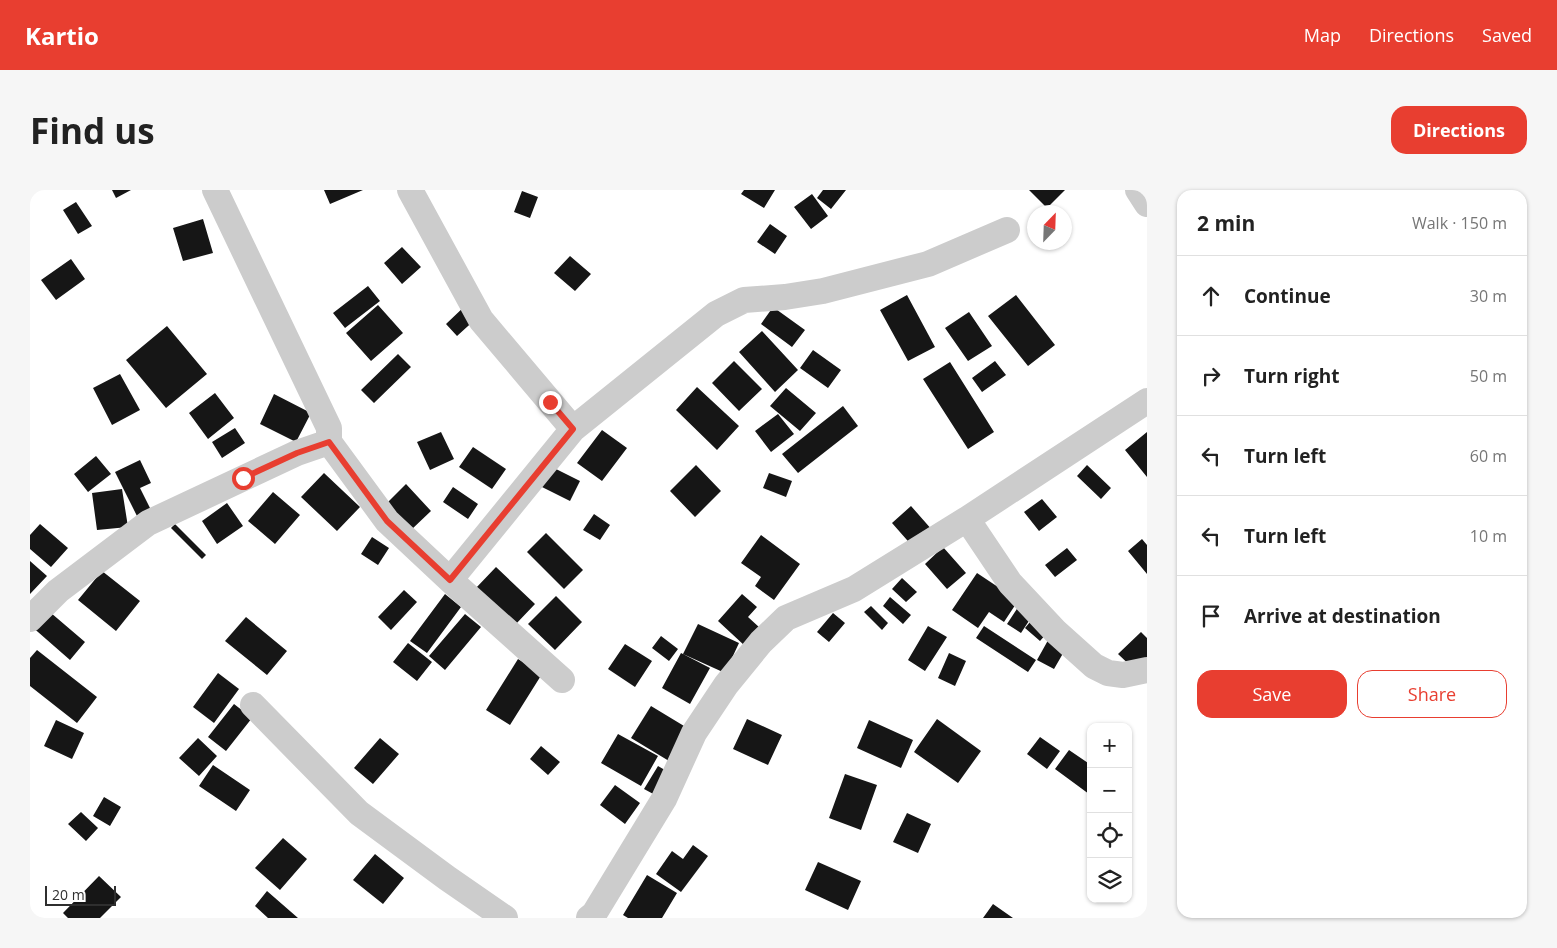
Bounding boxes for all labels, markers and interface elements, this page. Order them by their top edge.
text: Kartio [25,19,99,52]
text: Map [1304,23,1341,47]
text: Directions [1369,23,1454,47]
text: Saved [1482,23,1532,47]
button: Directions [1391,106,1527,154]
text: Find us [30,107,155,154]
north arrow [1027,205,1072,250]
text: 2 min [1197,209,1255,237]
text: Walk · 150 m [1412,212,1507,234]
icon: ahead [1197,282,1225,310]
text: Continue [1244,283,1331,309]
text: 30 m [1470,285,1507,307]
icon: right [1197,362,1225,390]
text: Turn right [1244,363,1339,389]
text: 50 m [1470,365,1507,387]
route end [539,391,562,414]
icon: left [1197,442,1225,470]
text: Turn left [1244,443,1326,469]
text: 60 m [1470,445,1507,467]
route start [232,467,255,490]
icon: left [1197,522,1225,550]
text: Turn left [1244,523,1326,549]
text: 10 m [1470,525,1507,547]
icon: arrive [1197,602,1225,630]
text: Arrive at destination [1244,603,1441,629]
button: Save [1197,670,1347,718]
button: Share [1357,670,1507,718]
map controls [1087,723,1132,903]
button: + [1087,723,1132,768]
button: − [1087,768,1132,813]
button: locate [1087,813,1132,858]
button: layers [1087,858,1132,903]
scale bar [45,883,116,906]
text: 20 m [52,885,85,904]

